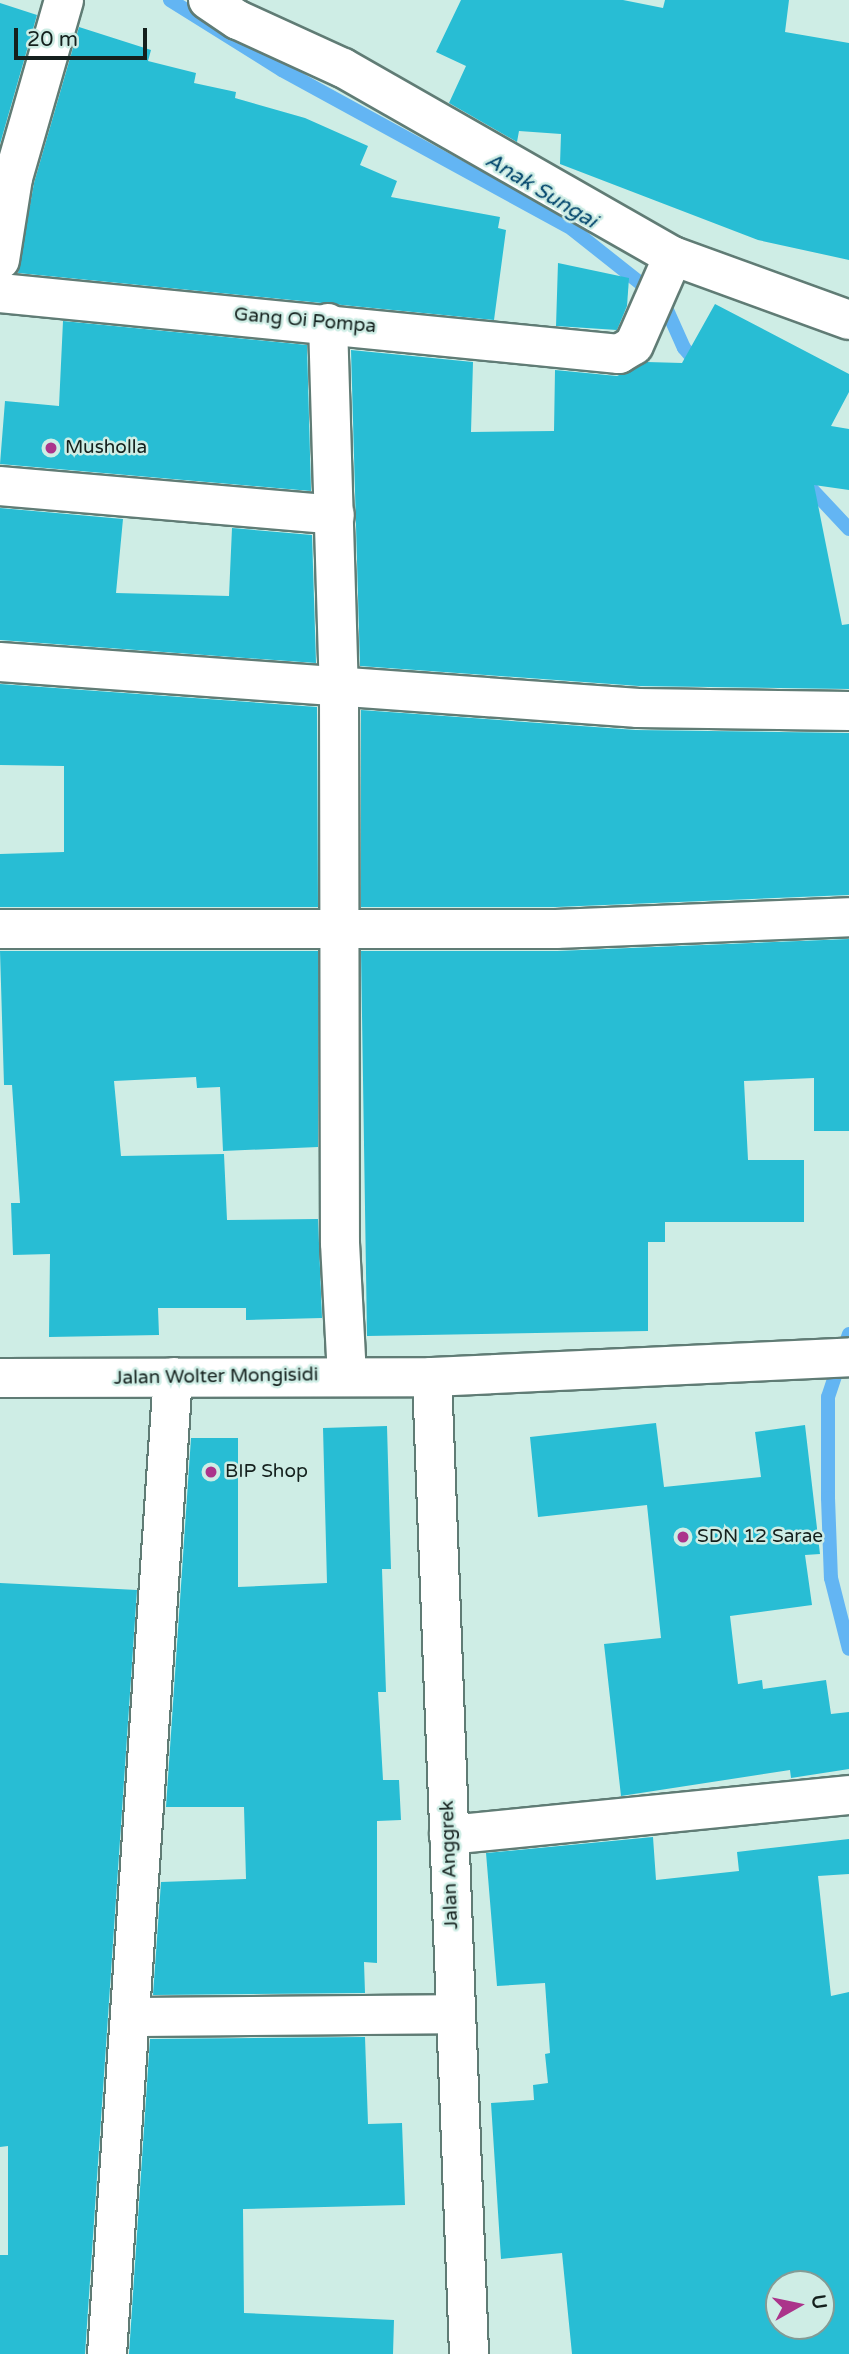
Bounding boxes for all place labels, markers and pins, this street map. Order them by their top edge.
place label: Musholla [65,437,147,459]
marker: Musholla [43,440,59,456]
place label: BIP Shop [225,1461,308,1483]
marker: BIP Shop [203,1464,219,1480]
place label: SDN 12 Sarae [697,1526,823,1548]
marker: SDN 12 Sarae [675,1529,691,1545]

